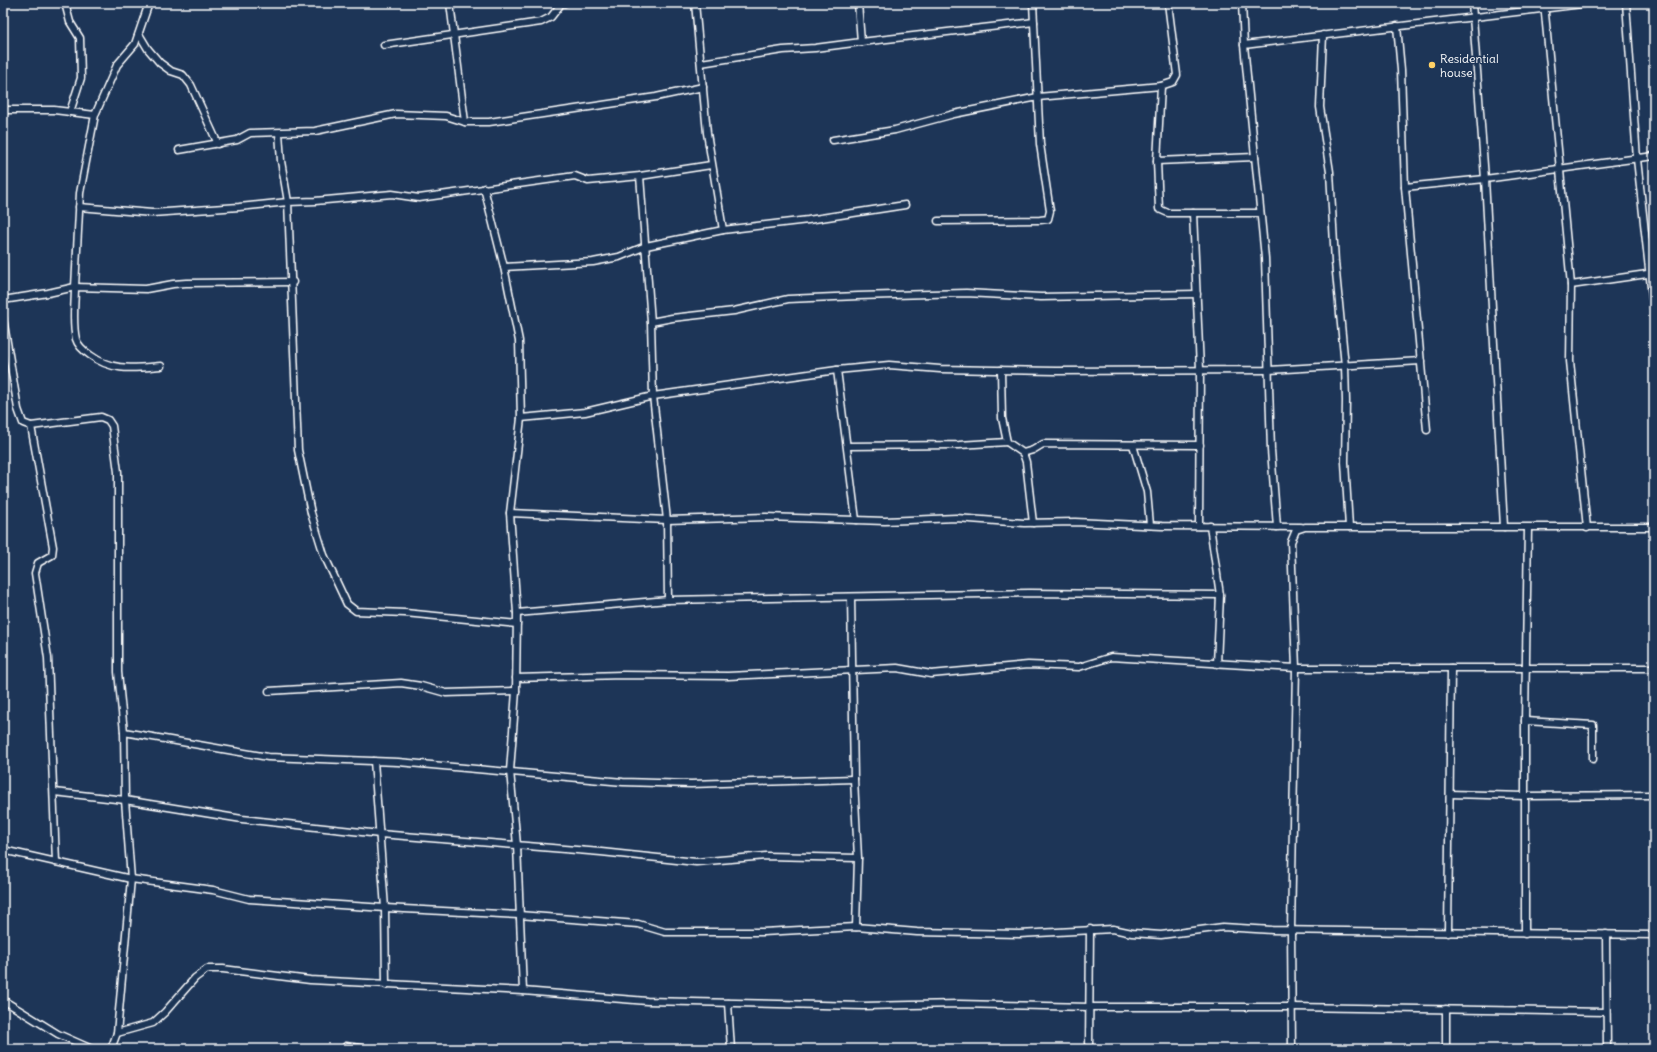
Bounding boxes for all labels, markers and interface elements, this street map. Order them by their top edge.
place label: Residential house [1440,51,1499,80]
marker: Residential house [1427,60,1437,70]

